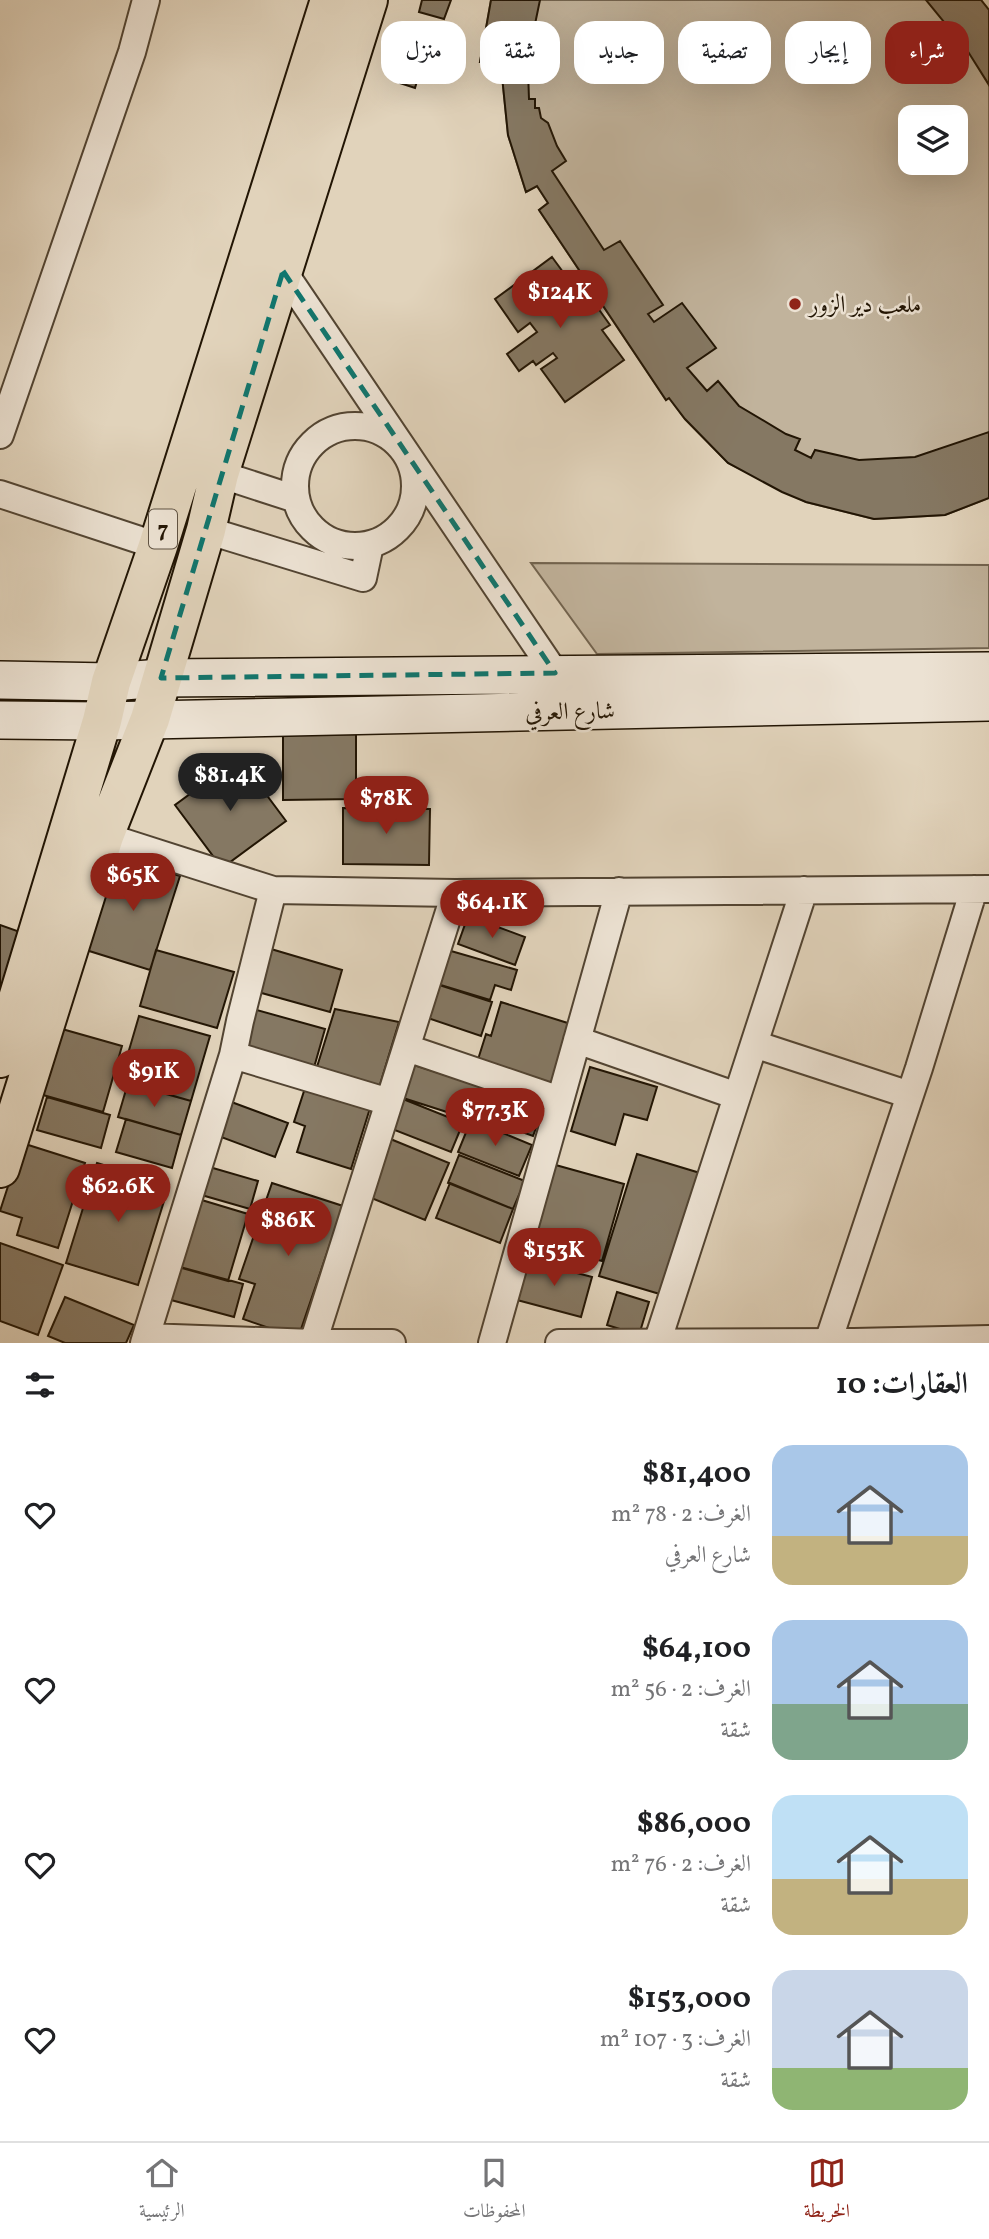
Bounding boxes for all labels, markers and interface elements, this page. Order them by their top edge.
chip: منزل [381,21,466,84]
chip: شقة [480,21,560,84]
chip: جديد [574,21,664,84]
chip: تصفية [678,21,771,84]
chip: إيجار [785,21,871,84]
chip: شراء [885,21,969,84]
map controls [898,105,968,175]
button: layers [898,105,968,175]
pin: $124K [511,270,609,330]
text: $124K [528,277,592,309]
place label: ملعب دير الزور [807,289,921,323]
marker: ملعب دير الزور [787,296,803,312]
road number: 7 [149,509,177,548]
street label: شارع العرفي [525,695,615,732]
pin: $81.4K [173,754,287,813]
text: $81.4K [194,760,266,792]
pin: $78K [345,776,427,836]
text: $78K [360,783,412,815]
pin: $65K [92,853,174,913]
text: $65K [106,860,160,892]
pin: $64.1K [435,880,549,940]
text: $64.1K [456,887,528,919]
pin: $91K [113,1050,195,1109]
text: $91K [128,1056,180,1088]
pin: $77.3K [438,1088,552,1148]
text: $77.3K [462,1095,529,1127]
pin: $62.6K [61,1164,175,1224]
text: $62.6K [81,1171,155,1203]
pin: $86K [247,1198,329,1258]
text: $86K [261,1205,315,1237]
pin: $153K [505,1228,603,1288]
text: $153K [523,1235,585,1267]
text: العقارات: 10 [836,1364,968,1406]
icon: filters [21,1366,59,1404]
text: $81,400 [642,1453,751,1495]
icon: home [828,1473,912,1557]
icon: heart [21,1496,59,1534]
text: الغرف: 2 · 78 m² [611,1499,751,1531]
text: شارع العرفي [665,1540,751,1572]
text: $64,100 [642,1628,751,1670]
icon: home [828,1648,912,1732]
icon: heart [21,1671,59,1709]
text: الغرف: 2 · 56 m² [611,1674,751,1706]
text: شقة [721,1715,751,1747]
text: $86,000 [637,1803,751,1845]
icon: home [828,1823,912,1907]
icon: heart [21,1846,59,1884]
text: الغرف: 2 · 76 m² [611,1849,751,1881]
text: شقة [721,1890,751,1922]
text: $153,000 [628,1978,751,2020]
icon: home [828,1998,912,2082]
icon: heart [21,2021,59,2059]
text: الغرف: 3 · 107 m² [600,2024,751,2056]
text: شقة [721,2065,751,2097]
tab: الرئيسية [139,2154,185,2229]
tab: المحفوظات [463,2154,526,2229]
tab: الخريطة [804,2154,850,2229]

